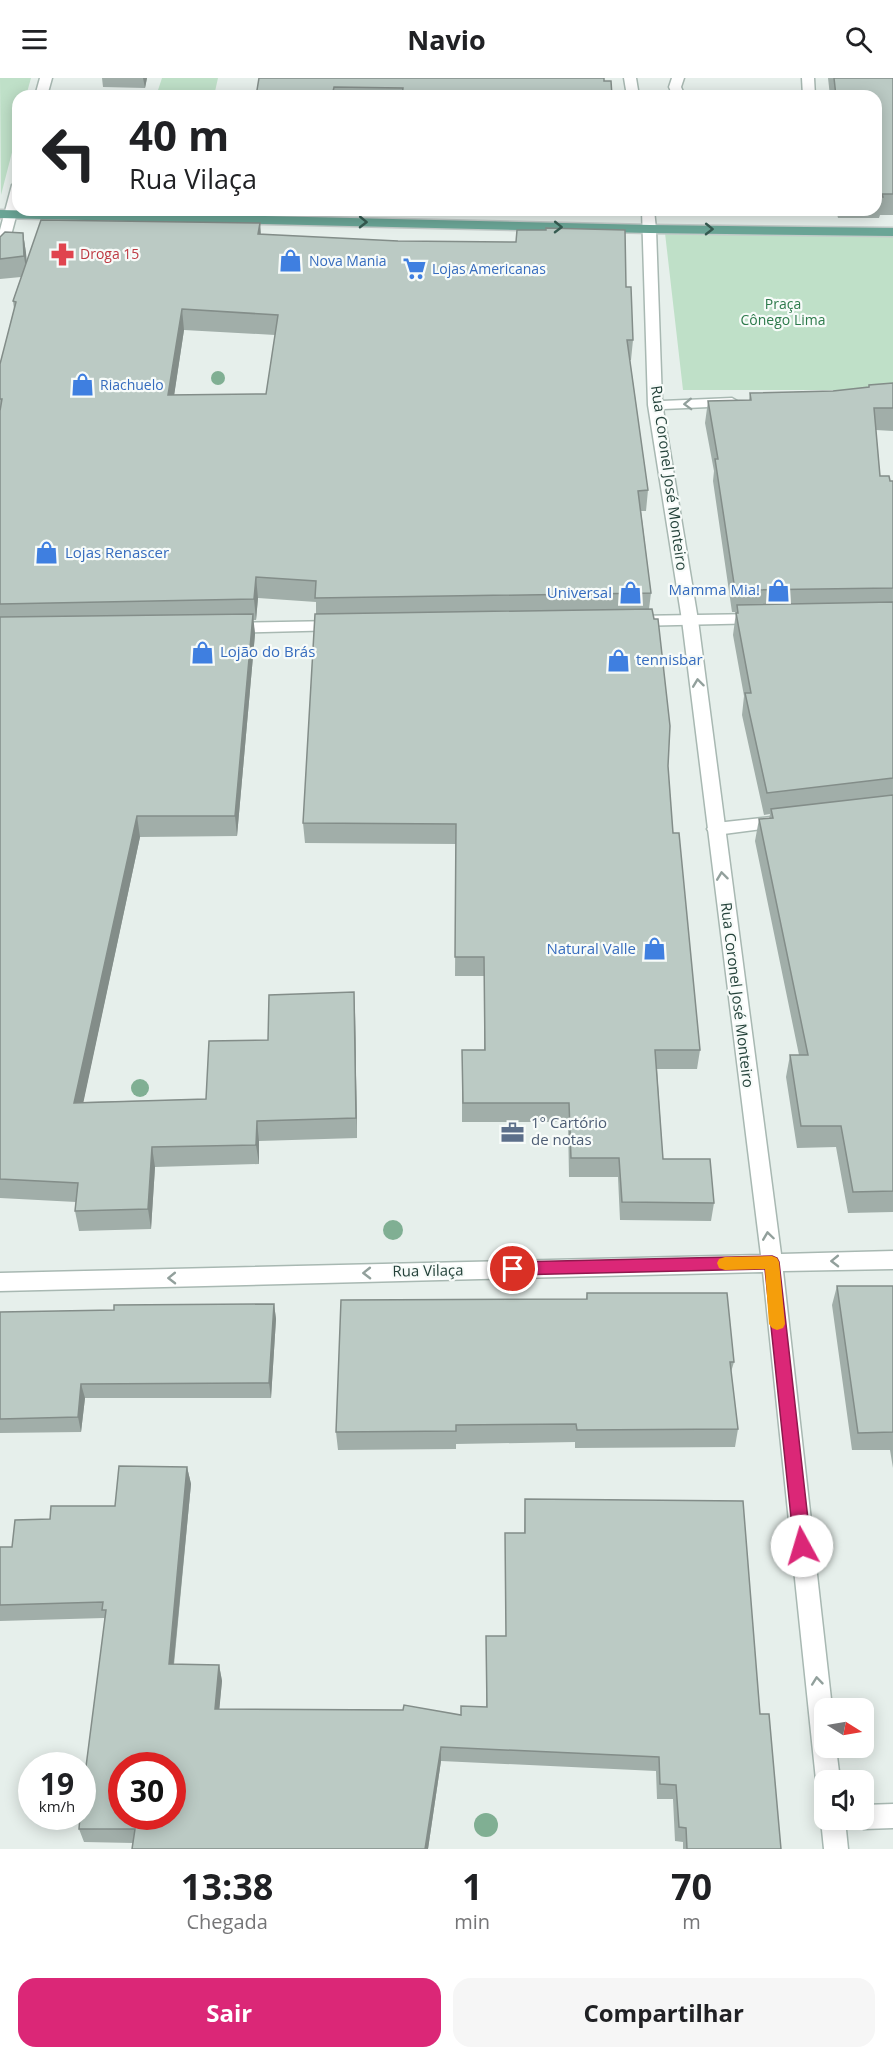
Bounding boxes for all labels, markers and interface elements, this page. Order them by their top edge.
text: Navio [407,21,486,58]
icon: menu [18,23,51,56]
icon: search [842,23,875,56]
text: 40 m [129,106,229,163]
icon: left [30,114,108,192]
text: Rua Vilaça [129,160,257,197]
one-way arrow [358,216,367,229]
one-way arrow [553,221,562,233]
one-way arrow [704,223,713,236]
pharmacy icon: Droga 15 [49,241,75,267]
place label: Droga 15 [80,244,139,263]
shop icon: Nova Mania [278,248,304,274]
place label: Nova Mania [309,251,387,270]
supermarket icon: Lojas Americanas [401,256,427,282]
place label: Lojas Americanas [432,259,546,278]
park label: Praça Cônego Lima [741,294,825,329]
shop icon: Riachuelo [69,372,95,398]
place label: Riachuelo [100,375,164,394]
street label: Rua Coronel José Monteiro [647,384,693,572]
one-way arrow [683,397,692,410]
shop icon: Lojas Renascer [34,540,60,566]
place label: Lojas Renascer [65,542,169,562]
shop icon: Mamma Mia! [765,577,791,603]
place label: Mamma Mia! [669,579,760,599]
shop icon: Universal [617,580,643,606]
place label: Universal [547,582,612,602]
shop icon: Lojão do Brás [189,639,215,665]
place label: Lojão do Brás [220,641,315,661]
shop icon: tennisbar [605,647,631,673]
place label: tennisbar [636,649,703,669]
one-way arrow [692,678,705,687]
one-way arrow [717,872,729,881]
street label: Rua Coronel José Monteiro [717,901,759,1089]
shop icon: Natural Valle [641,936,667,962]
place label: Natural Valle [546,938,636,958]
place label: 1° Cartório de notas [531,1112,607,1149]
office icon: 1° Cartório de notas [500,1119,526,1145]
one-way arrow [763,1232,775,1241]
pin [487,1243,538,1294]
icon: arrive [496,1252,529,1285]
one-way arrow [830,1255,839,1267]
street label: Rua Vilaça [392,1259,464,1281]
one-way arrow [362,1266,371,1279]
one-way arrow [167,1271,176,1284]
position arrow [770,1514,834,1578]
one-way arrow [811,1676,824,1685]
north arrow [814,1698,874,1758]
map controls [814,1698,874,1830]
speed limit sign: 30 [108,1752,186,1830]
text: 19 [40,1763,74,1804]
button: sound [814,1770,874,1830]
text: km/h [39,1796,75,1816]
text: 13:38 [181,1862,273,1911]
text: 1 [462,1862,483,1911]
text: 70 [671,1862,712,1911]
text: Chegada [186,1908,268,1935]
text: min [454,1908,490,1935]
text: m [682,1908,701,1935]
button: Sair [18,1978,441,2047]
button: Compartilhar [453,1978,875,2047]

